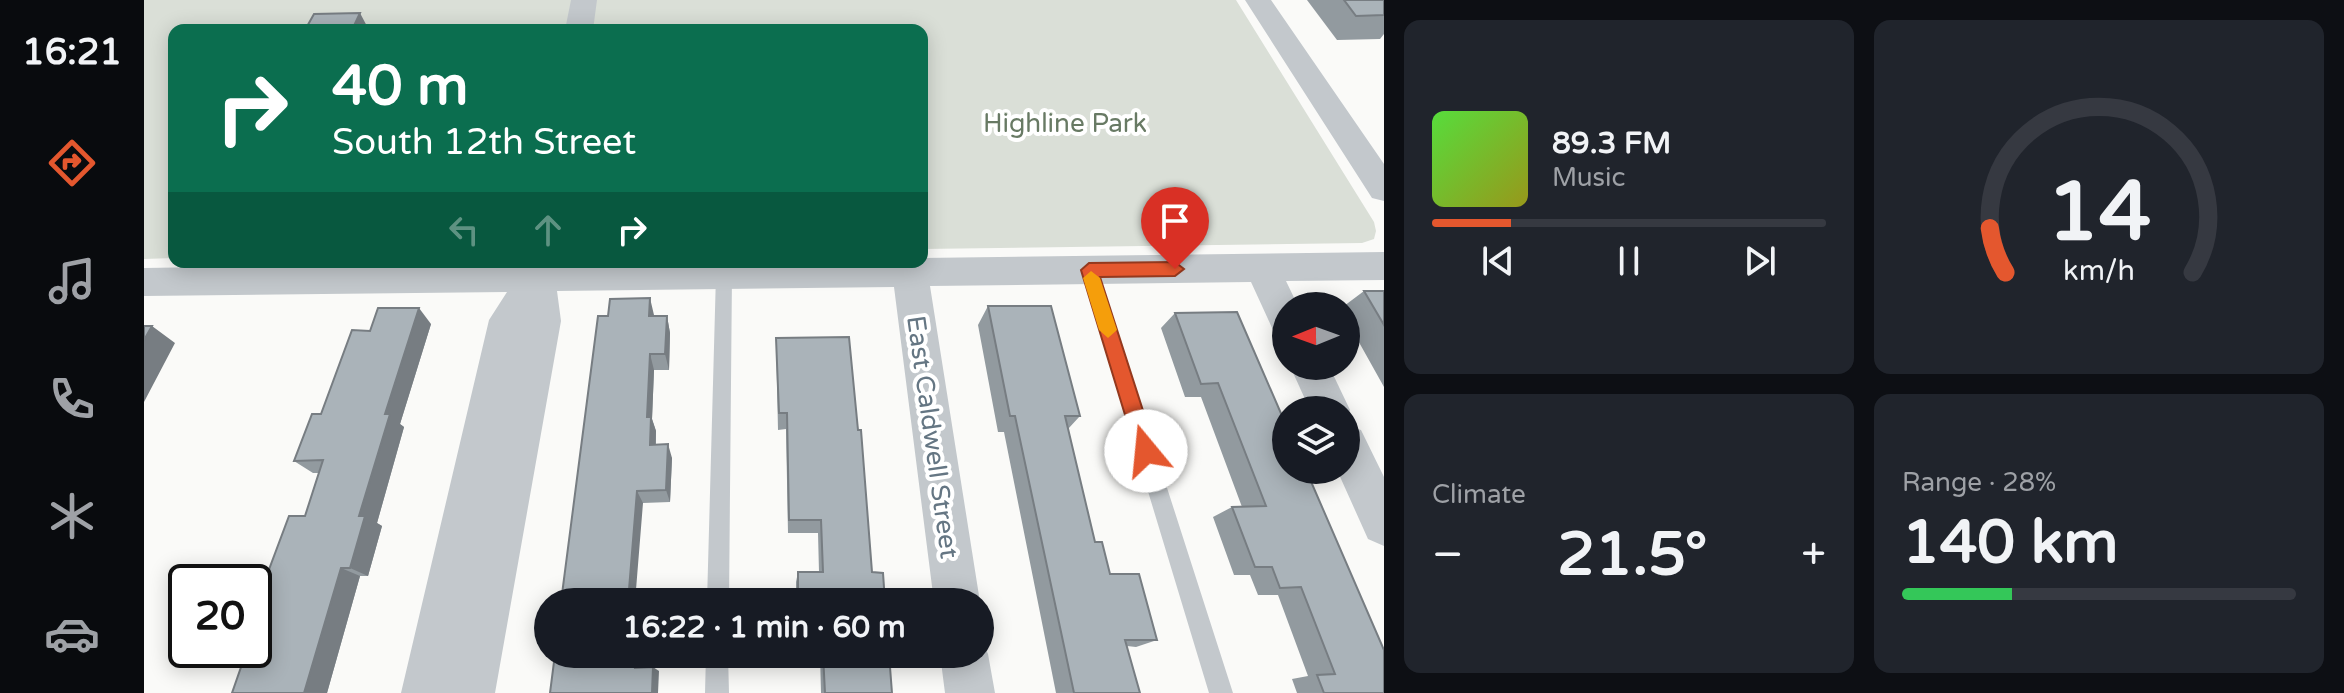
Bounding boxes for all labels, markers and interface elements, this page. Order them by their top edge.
text: 16:21 [22,31,122,74]
text: 40 m [332,53,468,120]
icon: right [200,56,304,160]
park label: Highline Park [983,108,1147,139]
text: South 12th Street [332,121,636,164]
text: 89.3 FM [1552,125,1671,162]
icon: directions [44,135,100,191]
text: Music [1552,162,1625,193]
text: 14 [2047,163,2151,263]
pin [1141,187,1209,269]
icon: arrive [1153,199,1197,243]
icon: left [442,208,486,252]
icon: ahead [526,208,570,252]
icon: right [610,208,654,252]
icon: previous [1476,239,1520,283]
icon: pause [1607,239,1651,283]
icon: next [1738,239,1782,283]
icon: music [44,253,100,309]
text: km/h [2063,254,2135,288]
north arrow [1272,292,1360,380]
map controls [1272,292,1360,484]
street label: East Caldwell Street [900,314,965,560]
icon: phone [44,371,100,427]
button: layers [1272,396,1360,484]
position arrow [1104,409,1188,493]
text: Range · 28% [1902,467,2056,498]
text: Climate [1432,479,1526,510]
icon: climate [44,488,100,544]
text: 140 km [1902,507,2118,579]
text: 21.5° [1557,519,1707,591]
text: − [1432,529,1463,582]
text: + [1801,529,1826,582]
speed limit sign: 20 [168,564,272,668]
icon: car [44,606,100,662]
text: 16:22 · 1 min · 60 m [623,609,905,646]

